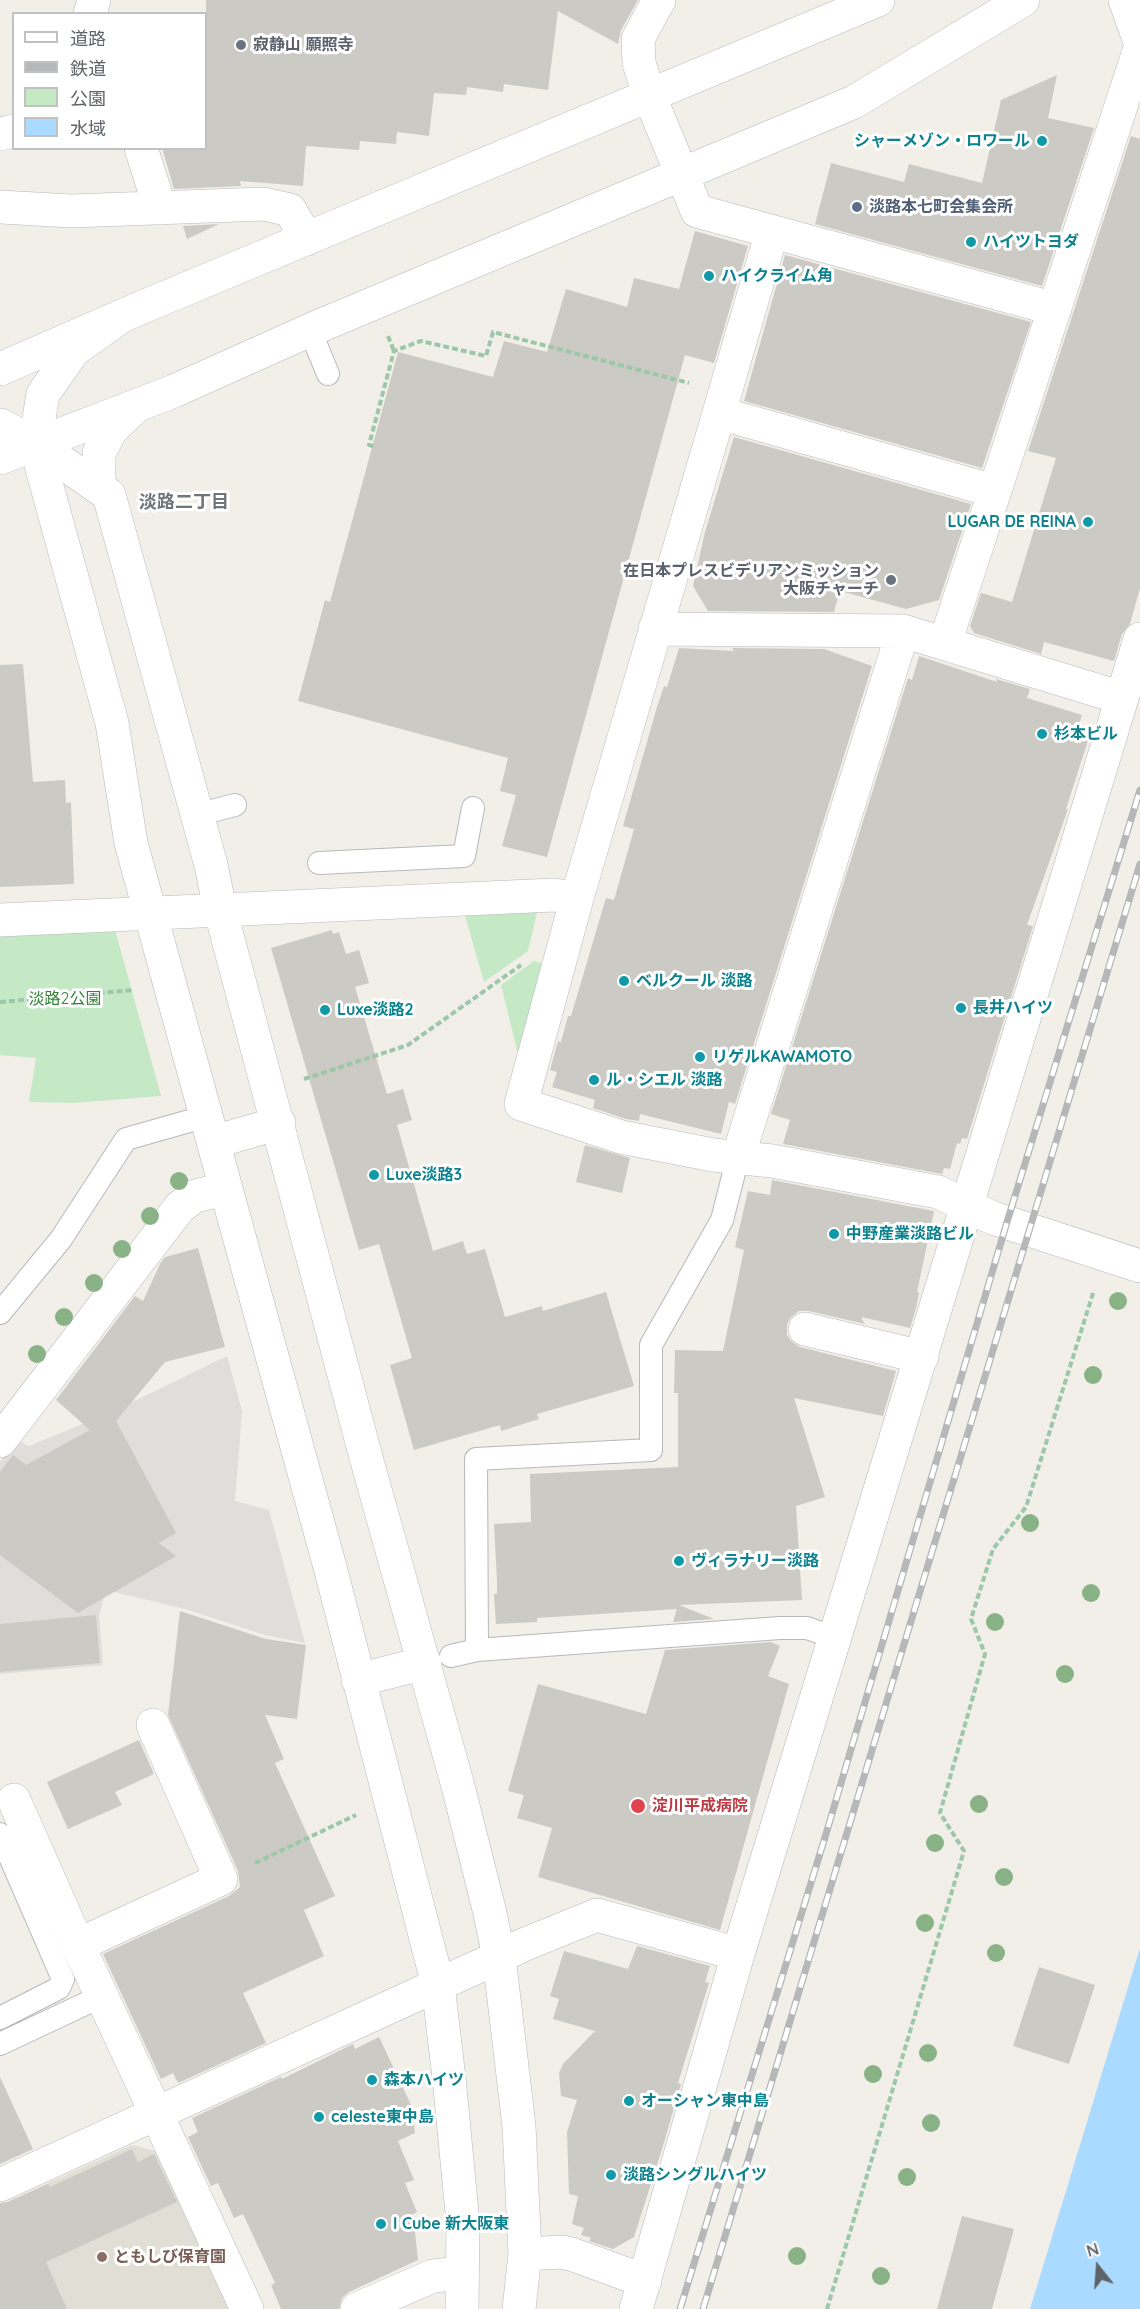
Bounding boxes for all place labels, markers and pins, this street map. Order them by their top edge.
place label: 寂静山 願照寺 [253,35,353,55]
marker: 寂静山 願照寺 [234,38,248,52]
place label: シャーメゾン・ロワール [854,131,1030,151]
marker: シャーメゾン・ロワール [1035,134,1049,148]
place label: 淡路本七町会集会所 [869,197,1013,217]
marker: 淡路本七町会集会所 [850,200,864,214]
place label: ハイツトヨダ [983,232,1079,252]
marker: ハイツトヨダ [964,235,978,249]
place label: ハイクライム角 [721,266,833,286]
marker: ハイクライム角 [702,269,716,283]
place label: LUGAR DE REINA [948,512,1076,532]
marker: LUGAR DE REINA [1081,515,1095,529]
place label: 在日本プレスビデリアンミッション 大阪チャーチ [623,561,879,599]
marker: 在日本プレスビデリアンミッション 大阪チャーチ [884,573,898,587]
place label: 杉本ビル [1054,724,1118,744]
marker: 杉本ビル [1035,727,1049,741]
place label: ベルクール 淡路 [636,971,752,991]
marker: ベルクール 淡路 [617,974,631,988]
place label: 長井ハイツ [973,998,1053,1018]
place label: Luxe淡路2 [337,1000,414,1020]
marker: 長井ハイツ [954,1001,968,1015]
marker: Luxe淡路2 [318,1003,332,1017]
place label: リゲルKAWAMOTO [712,1047,852,1067]
marker: リゲルKAWAMOTO [693,1050,707,1064]
place label: ル・シエル 淡路 [606,1070,722,1090]
marker: ル・シエル 淡路 [587,1073,601,1087]
place label: Luxe淡路3 [386,1165,462,1185]
marker: Luxe淡路3 [367,1168,381,1182]
place label: 中野産業淡路ビル [846,1224,974,1244]
marker: 中野産業淡路ビル [827,1227,841,1241]
place label: ヴィラナリー淡路 [691,1551,819,1571]
marker: ヴィラナリー淡路 [672,1554,686,1568]
place label: 淀川平成病院 [652,1796,748,1816]
marker: 淀川平成病院 [629,1797,647,1815]
place label: 森本ハイツ [384,2070,464,2090]
marker: 森本ハイツ [365,2073,379,2087]
place label: オーシャン東中島 [641,2091,769,2111]
marker: オーシャン東中島 [622,2094,636,2108]
place label: celeste東中島 [331,2107,434,2127]
marker: celeste東中島 [312,2110,326,2124]
place label: 淡路シングルハイツ [623,2165,767,2185]
marker: 淡路シングルハイツ [604,2168,618,2182]
place label: I Cube 新大阪東 [393,2214,509,2234]
marker: I Cube 新大阪東 [374,2217,388,2231]
place label: ともしび保育園 [114,2247,226,2267]
marker: ともしび保育園 [95,2250,109,2264]

